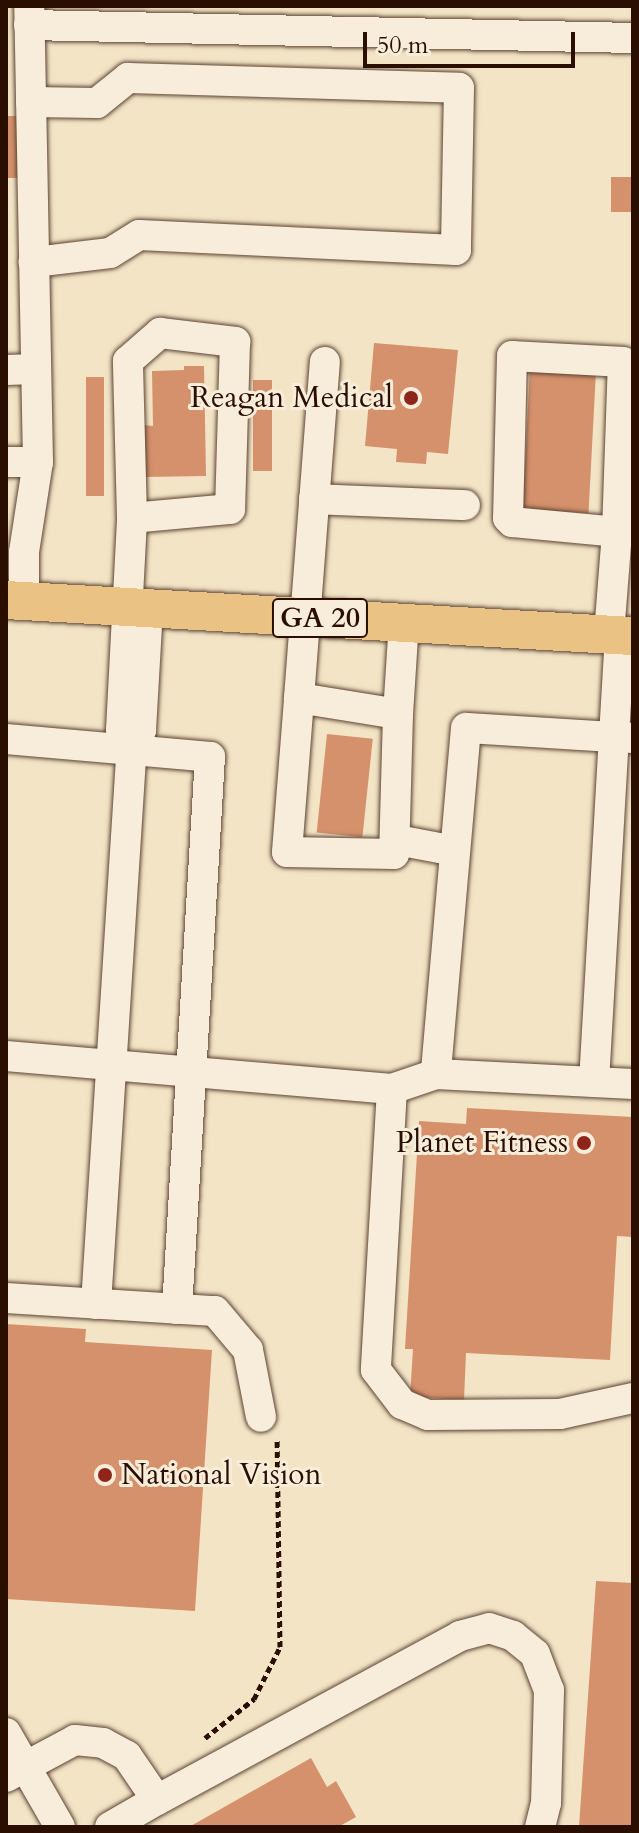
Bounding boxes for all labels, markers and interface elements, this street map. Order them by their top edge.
scale bar [367,16,579,66]
text: 50 m [377,29,428,62]
place label: Reagan Medical [190,380,393,416]
marker: Reagan Medical [400,387,422,409]
road number: GA 20 [270,594,370,642]
place label: Planet Fitness [396,1125,568,1161]
marker: Planet Fitness [575,1134,593,1152]
place label: National Vision [121,1457,322,1493]
marker: National Vision [96,1466,114,1484]

